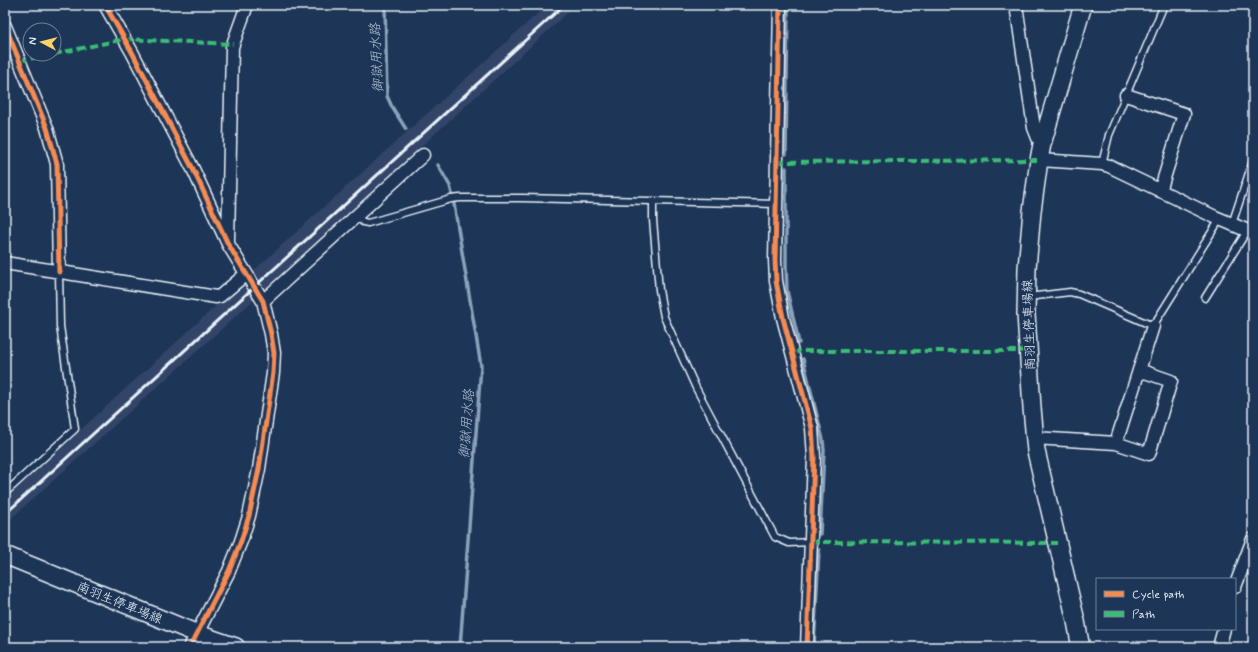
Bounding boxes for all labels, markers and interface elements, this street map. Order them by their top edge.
north arrow [22,22,62,62]
water label: 御獄用水路 [366,22,388,93]
text: N [26,36,40,45]
street label: 南羽生停車場線 [1019,278,1040,371]
water label: 御獄用水路 [456,388,478,460]
street label: 南羽生停車場線 [74,578,166,629]
legend [1096,578,1236,630]
text: Cycle path [1132,587,1184,603]
text: Path [1132,607,1155,623]

